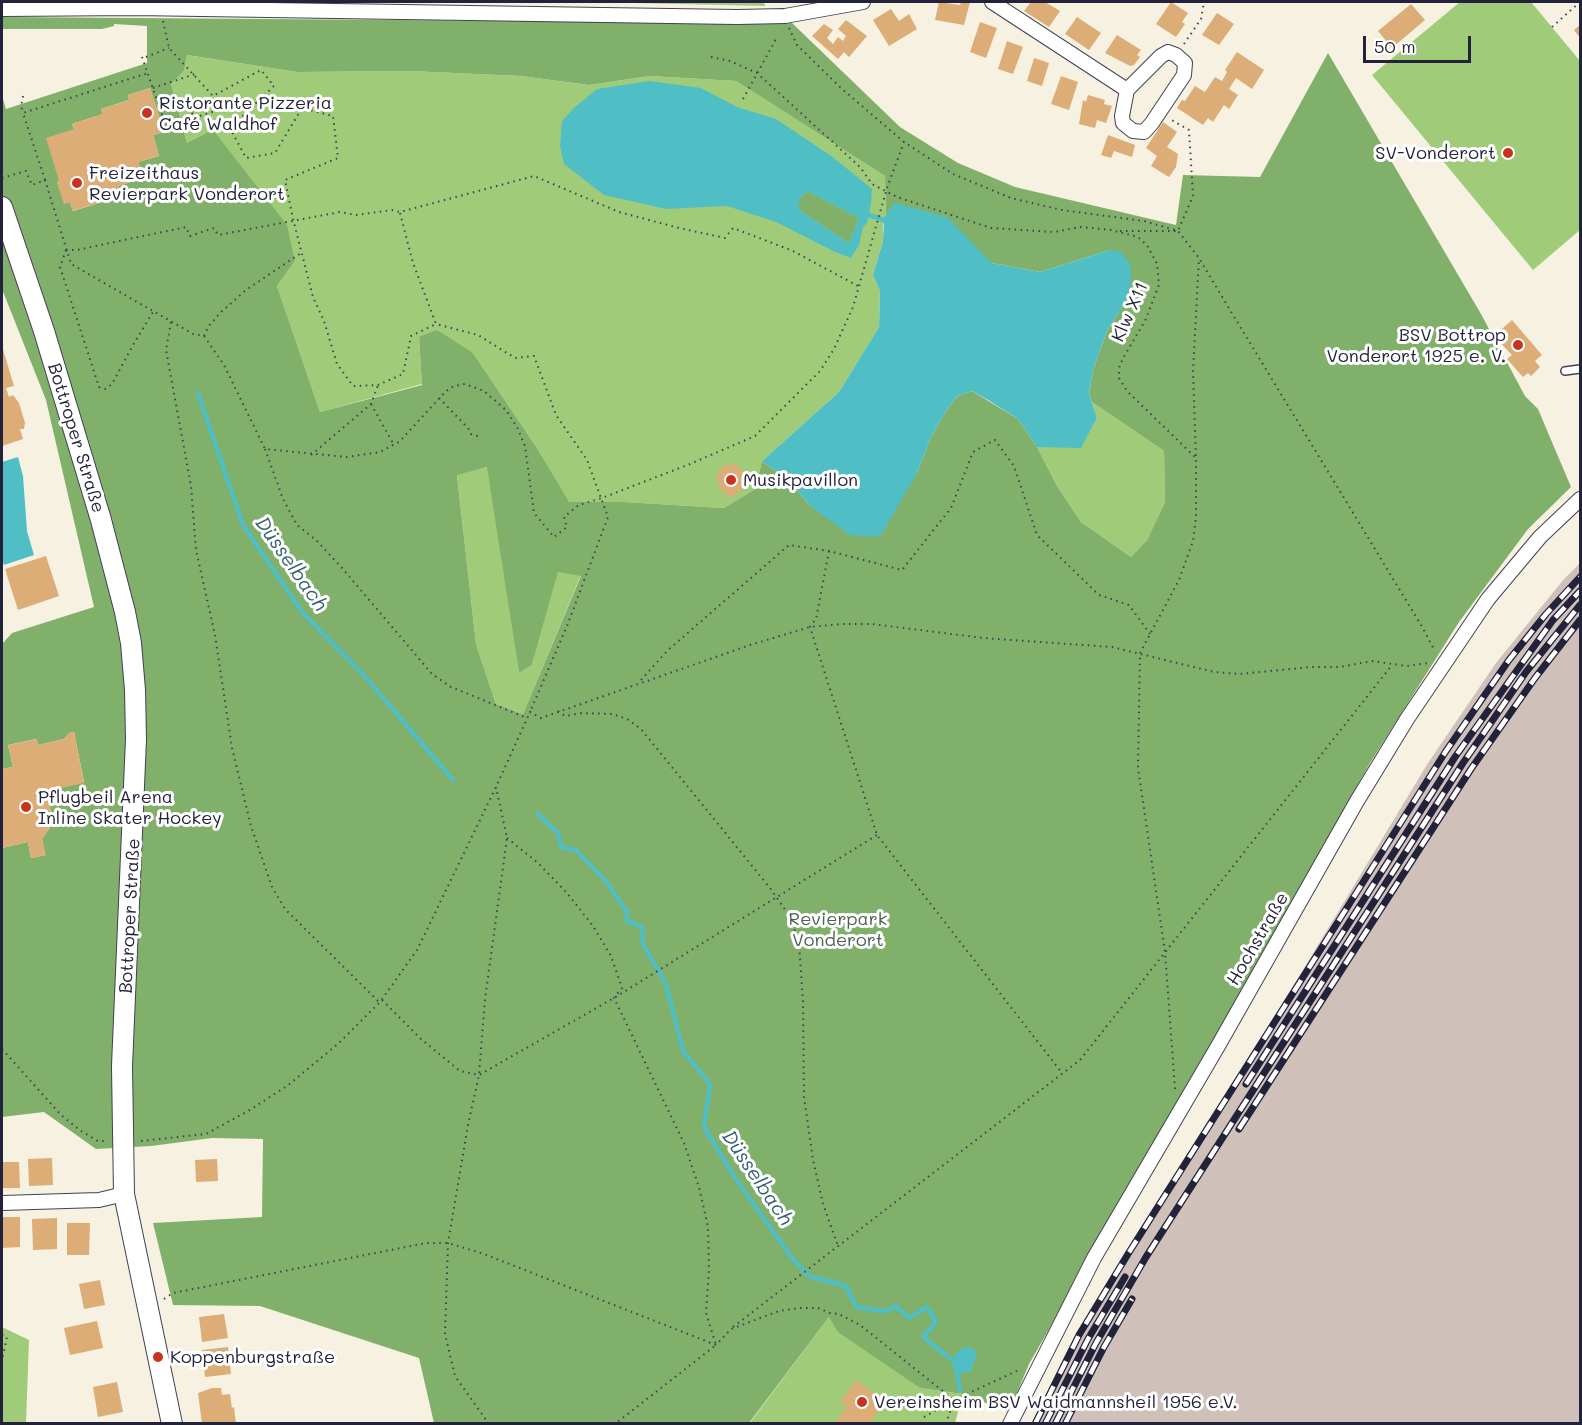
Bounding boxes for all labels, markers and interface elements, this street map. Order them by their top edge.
scale bar [1366,24,1474,62]
text: 50 m [1374,34,1416,58]
place label: Ristorante Pizzeria Café Waldhof [159,92,332,134]
marker: Ristorante Pizzeria Café Waldhof [140,106,154,120]
place label: SV-Vonderort [1375,142,1496,164]
marker: SV-Vonderort [1501,146,1515,160]
place label: Freizeithaus Revierpark Vonderort [89,162,285,204]
marker: Freizeithaus Revierpark Vonderort [70,176,84,190]
street label: Klw X11 [1107,279,1153,345]
place label: BSV Bottrop Vonderort 1925 e. V. [1327,324,1506,366]
marker: BSV Bottrop Vonderort 1925 e. V. [1511,338,1525,352]
street label: Bottroper Straße [43,361,109,515]
place label: Musikpavillon [743,469,858,491]
marker: Musikpavillon [724,473,738,487]
water label: Düsselbach [250,512,332,616]
place label: Pflugbeil Arena Inline Skater Hockey [38,786,222,828]
marker: Pflugbeil Arena Inline Skater Hockey [19,800,33,814]
street label: Bottroper Straße [115,838,145,994]
street label: Hochstraße [1223,889,1293,989]
park label: Revierpark Vonderort [789,908,887,950]
water label: Düsselbach [716,1126,798,1230]
place label: Koppenburgstraße [170,1346,335,1368]
marker: Koppenburgstraße [151,1350,165,1364]
place label: Vereinsheim BSV Waidmannsheil 1956 e.V. [874,1391,1238,1413]
marker: Vereinsheim BSV Waidmannsheil 1956 e.V. [855,1395,869,1409]

